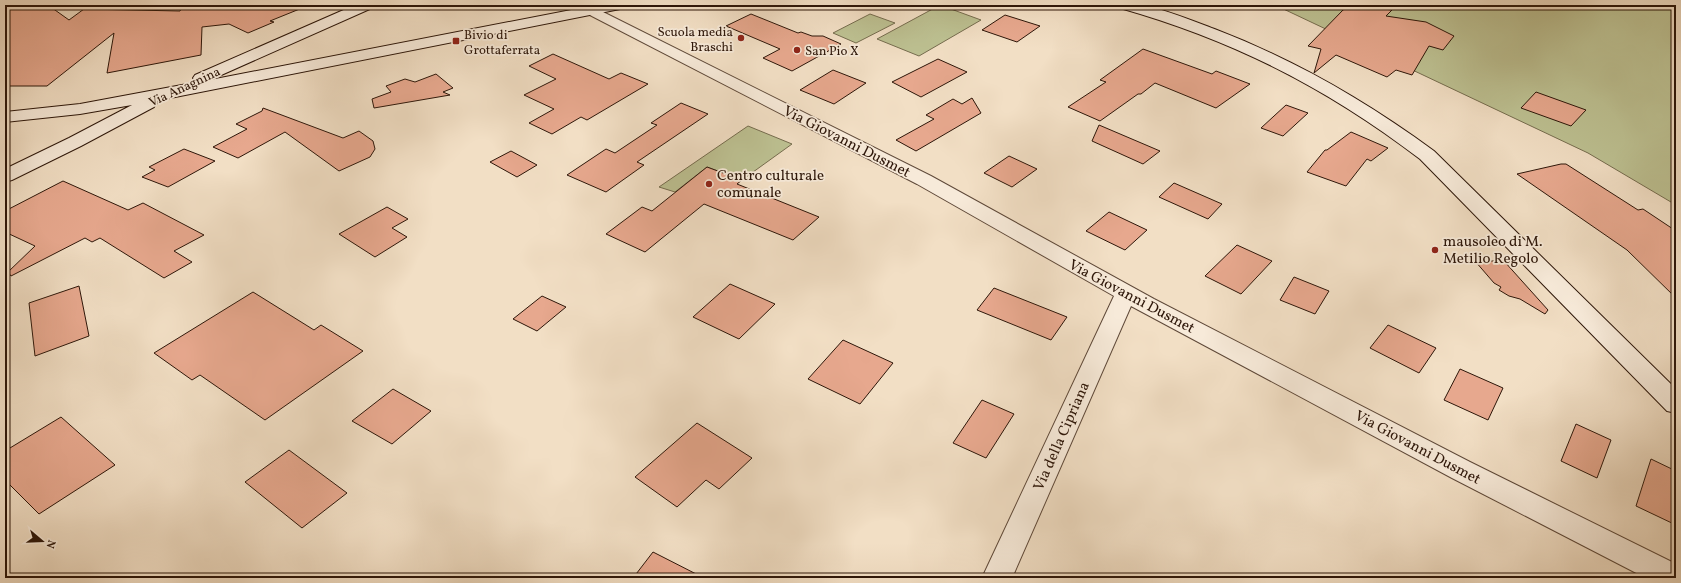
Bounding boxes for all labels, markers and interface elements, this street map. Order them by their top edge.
place label: Scuola media Braschi [658,24,733,57]
place label: Bivio di Grottaferrata [464,27,540,60]
marker: Scuola media Braschi [736,33,746,43]
marker: Bivio di Grottaferrata [451,36,461,46]
place label: San Pio X [805,43,859,61]
marker: San Pio X [792,45,802,55]
street label: Via Anagnina [146,63,224,112]
street label: Via Giovanni Dusmet [779,101,914,184]
place label: Centro culturale comunale [717,166,824,204]
marker: Centro culturale comunale [704,179,714,189]
place label: mausoleo di M. Metilio Regolo [1443,232,1543,270]
marker: mausoleo di M. Metilio Regolo [1430,245,1440,255]
street label: Via Giovanni Dusmet [1064,255,1198,339]
street label: Via della Cipriana [1029,379,1096,494]
street label: Via Giovanni Dusmet [1350,406,1484,490]
north arrow [22,521,62,561]
text: N [42,538,58,550]

